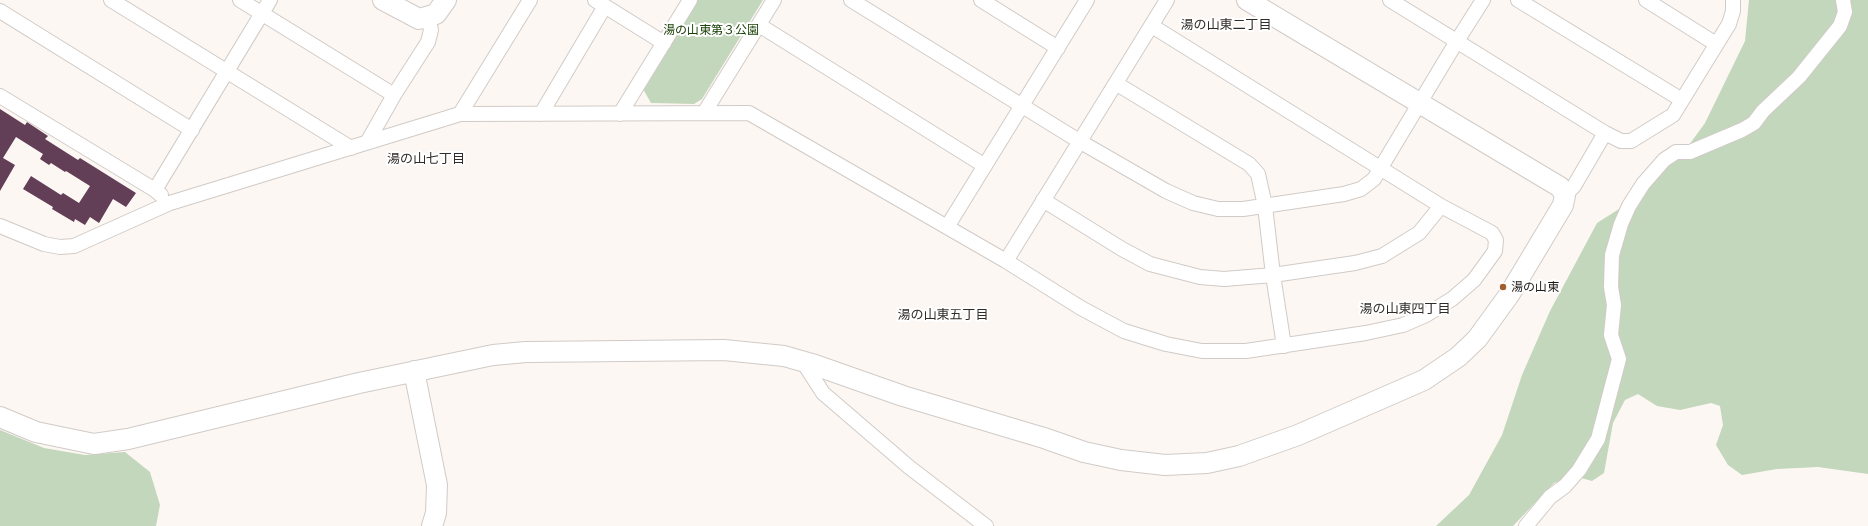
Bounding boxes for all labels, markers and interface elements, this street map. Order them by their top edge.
district label: 湯の山東二丁目 [1181,17,1271,33]
park label: 湯の山東第３公園 [663,23,759,37]
district label: 湯の山七丁目 [387,151,465,167]
place label: 湯の山東 [1511,280,1559,294]
marker: 湯の山東 [1498,282,1508,292]
district label: 湯の山東四丁目 [1360,301,1450,317]
district label: 湯の山東五丁目 [898,307,988,323]

